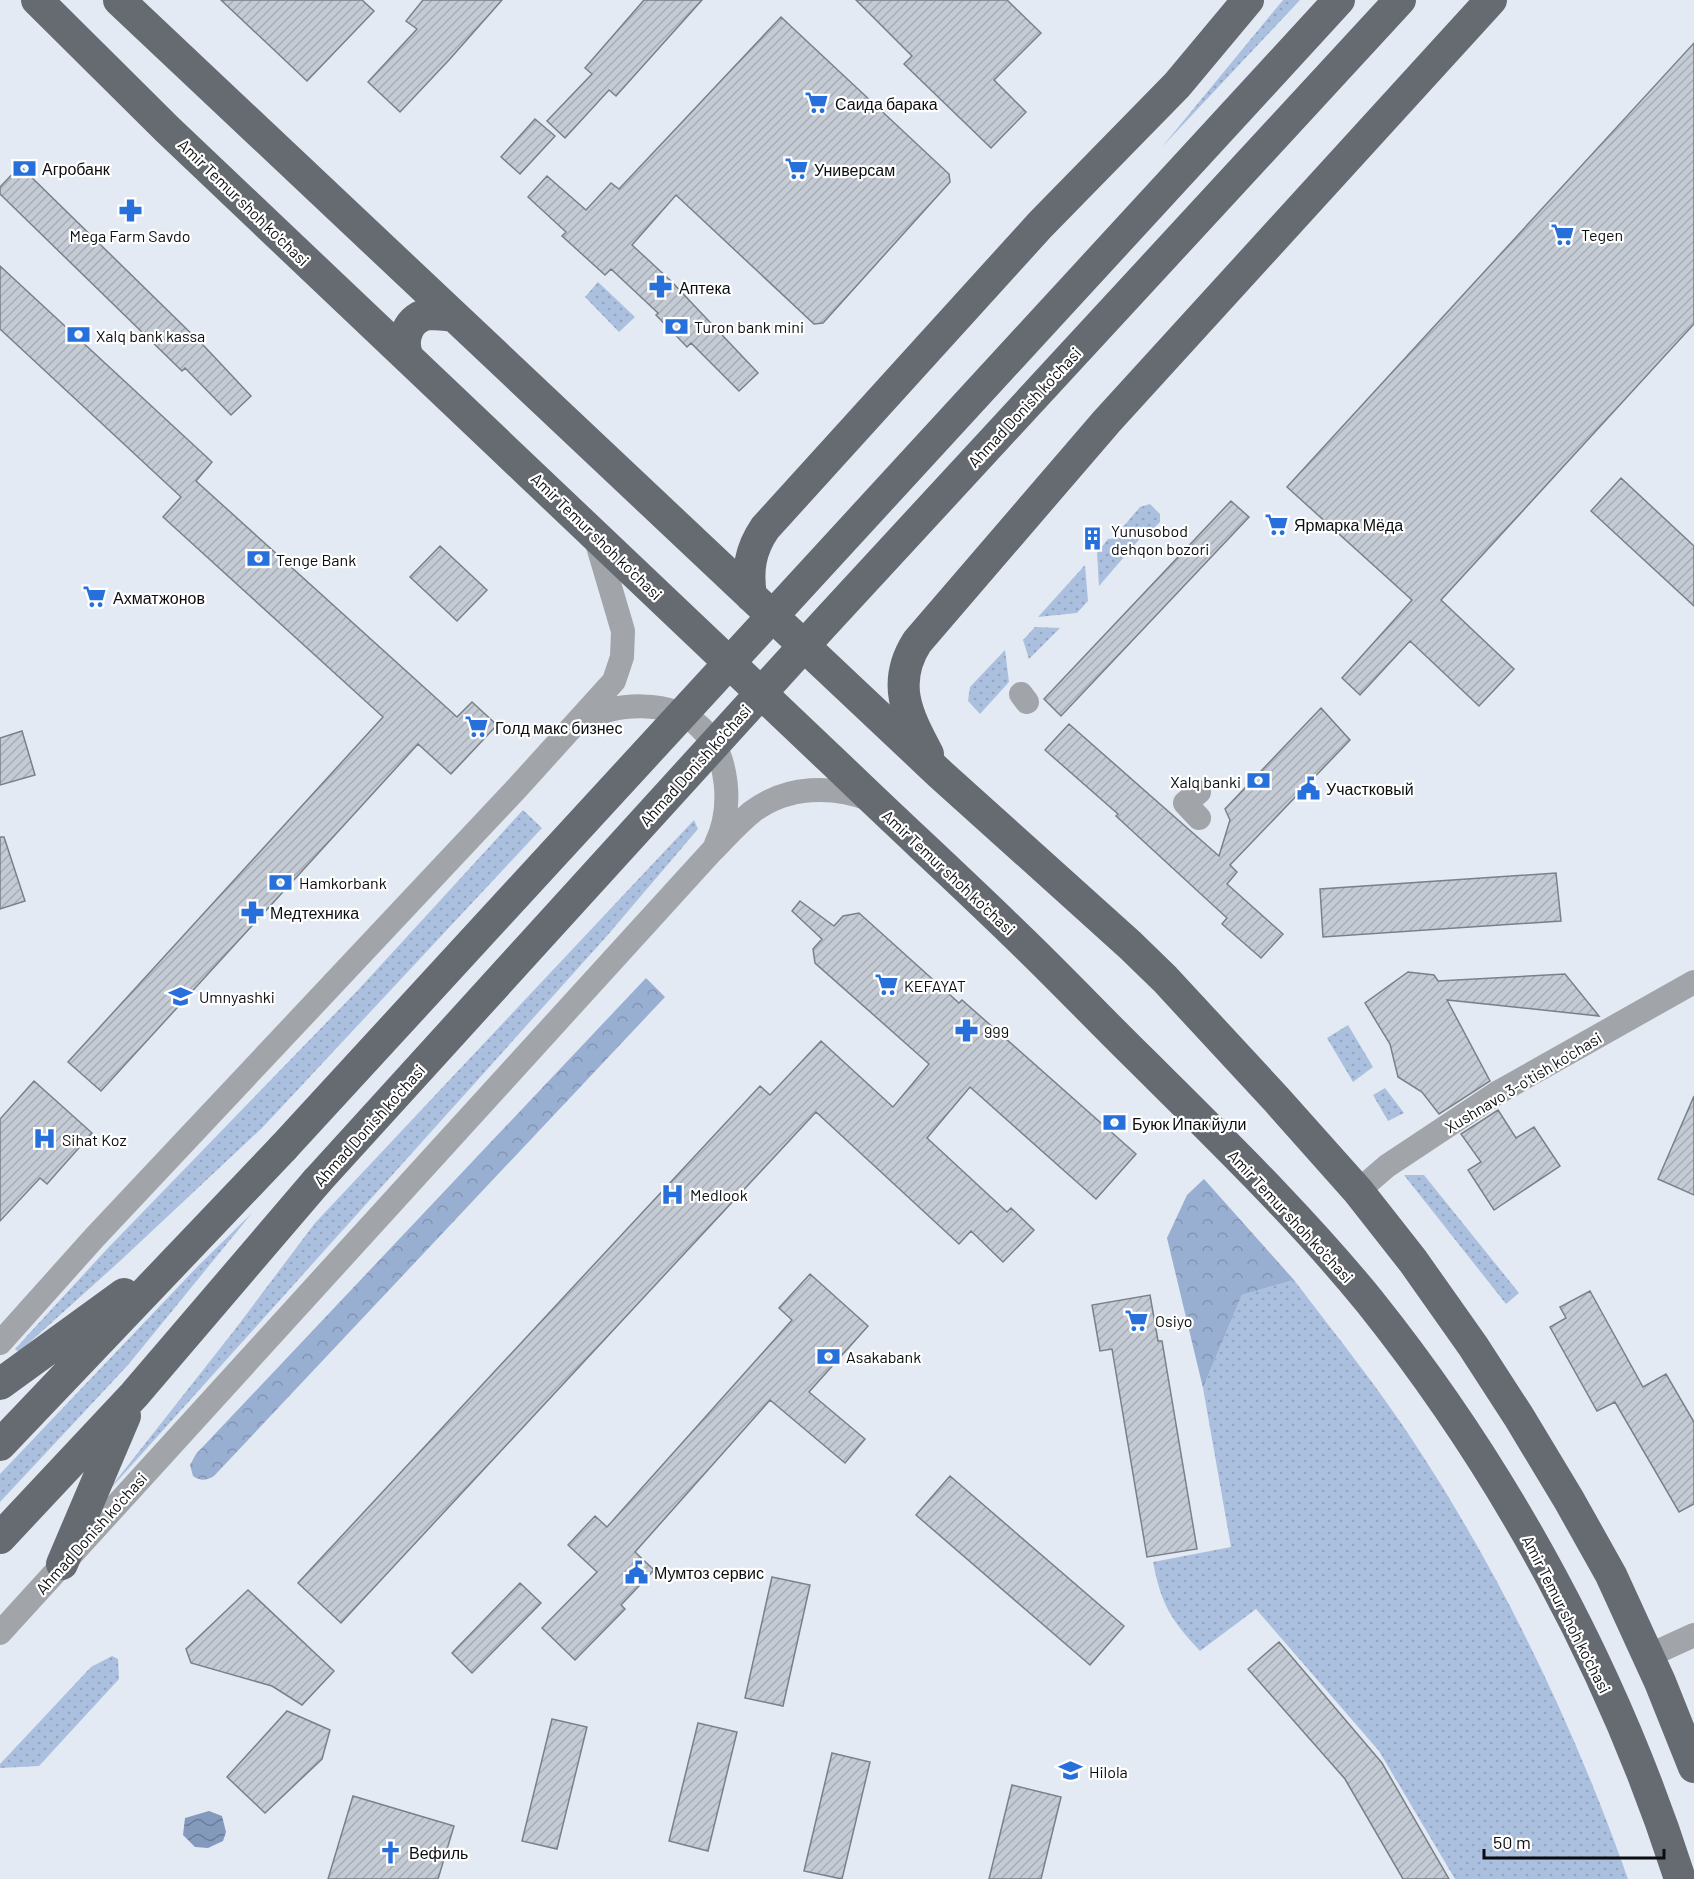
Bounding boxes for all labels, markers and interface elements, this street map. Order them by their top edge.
supermarket icon: Саида барака [804,90,830,116]
place label: Саида барака [835,94,938,113]
street label: Amir Temur shoh ko'chasi [175,135,313,269]
bank icon: Агробанк [11,155,37,181]
supermarket icon: Универсам [783,156,809,182]
place label: Агробанк [42,159,111,178]
place label: Универсам [814,160,895,179]
pharmacy icon: Mega Farm Savdo [117,197,143,223]
supermarket icon: Tegen [1550,221,1576,247]
place label: Tegen [1581,225,1623,244]
place label: Mega Farm Savdo [69,226,191,245]
pharmacy icon: Аптека [648,274,674,300]
place label: Аптека [679,278,731,297]
bank icon: Turon bank mini [663,313,689,339]
place label: Turon bank mini [694,317,804,336]
bank icon: Xalq bank kassa [65,322,91,348]
place label: Xalq bank kassa [96,326,205,345]
street label: Ahmad Donish ko'chasi [964,343,1084,471]
street label: Amir Temur shoh ko'chasi [528,469,666,603]
supermarket icon: Ярмарка Мёда [1263,511,1289,537]
place label: Ярмарка Мёда [1294,515,1403,534]
place label: Yunusobod dehqon bozori [1111,521,1209,558]
building icon: Yunusobod dehqon bozori [1080,526,1106,552]
bank icon: Tenge Bank [245,546,271,572]
place label: Tenge Bank [276,550,356,569]
supermarket icon: Ахматжонов [82,584,108,610]
place label: Ахматжонов [113,588,205,607]
street label: Ahmad Donish ko'chasi [635,700,755,830]
supermarket icon: Голд макс бизнес [464,714,490,740]
place label: Голд макс бизнес [495,718,622,737]
bank icon: Xalq banki [1246,768,1272,794]
place label: Xalq banki [1170,772,1241,791]
public building icon: Участковый [1295,775,1321,801]
place label: Участковый [1326,779,1414,798]
street label: Amir Temur shoh ko'chasi [879,806,1019,938]
bank icon: Hamkorbank [268,869,294,895]
place label: Hamkorbank [299,873,387,892]
pharmacy icon: Медтехника [239,899,265,925]
place label: Медтехника [270,903,359,922]
supermarket icon: KEFAYAT [873,972,899,998]
place label: KEFAYAT [904,976,966,995]
school or university icon: Umnyashki [168,983,194,1009]
place label: Umnyashki [199,987,275,1006]
pharmacy icon: 999 [953,1018,979,1044]
place label: 999 [984,1022,1009,1041]
street label: Xushnavo 3-o'tish ko'chasi [1441,1028,1605,1136]
street label: Ahmad Donish ko'chasi [309,1060,429,1190]
bank icon: Буюк Ипак йули [1101,1110,1127,1136]
place label: Буюк Ипак йули [1132,1114,1246,1133]
hospital icon: Sihat Koz [31,1126,57,1152]
place label: Sihat Koz [62,1130,127,1149]
street label: Amir Temur shoh ko'chasi [1225,1146,1357,1286]
hospital icon: Medlook [659,1181,685,1207]
place label: Medlook [690,1185,748,1204]
supermarket icon: Osiyo [1124,1307,1150,1333]
place label: Osiyo [1155,1311,1193,1330]
bank icon: Asakabank [815,1343,841,1369]
place label: Asakabank [846,1347,921,1366]
street label: Ahmad Donish ko'chasi [31,1468,151,1598]
street label: Amir Temur shoh ko'chasi [1519,1532,1615,1696]
public building icon: Мумтоз сервис [623,1559,649,1585]
place label: Мумтоз сервис [654,1563,764,1582]
school or university icon: Hilola [1058,1758,1084,1784]
place label: Hilola [1089,1762,1128,1781]
scale bar [1484,1822,1664,1860]
text: 50 m [1493,1831,1531,1853]
church icon: Вефиль [378,1839,404,1865]
place label: Вефиль [409,1843,468,1862]

